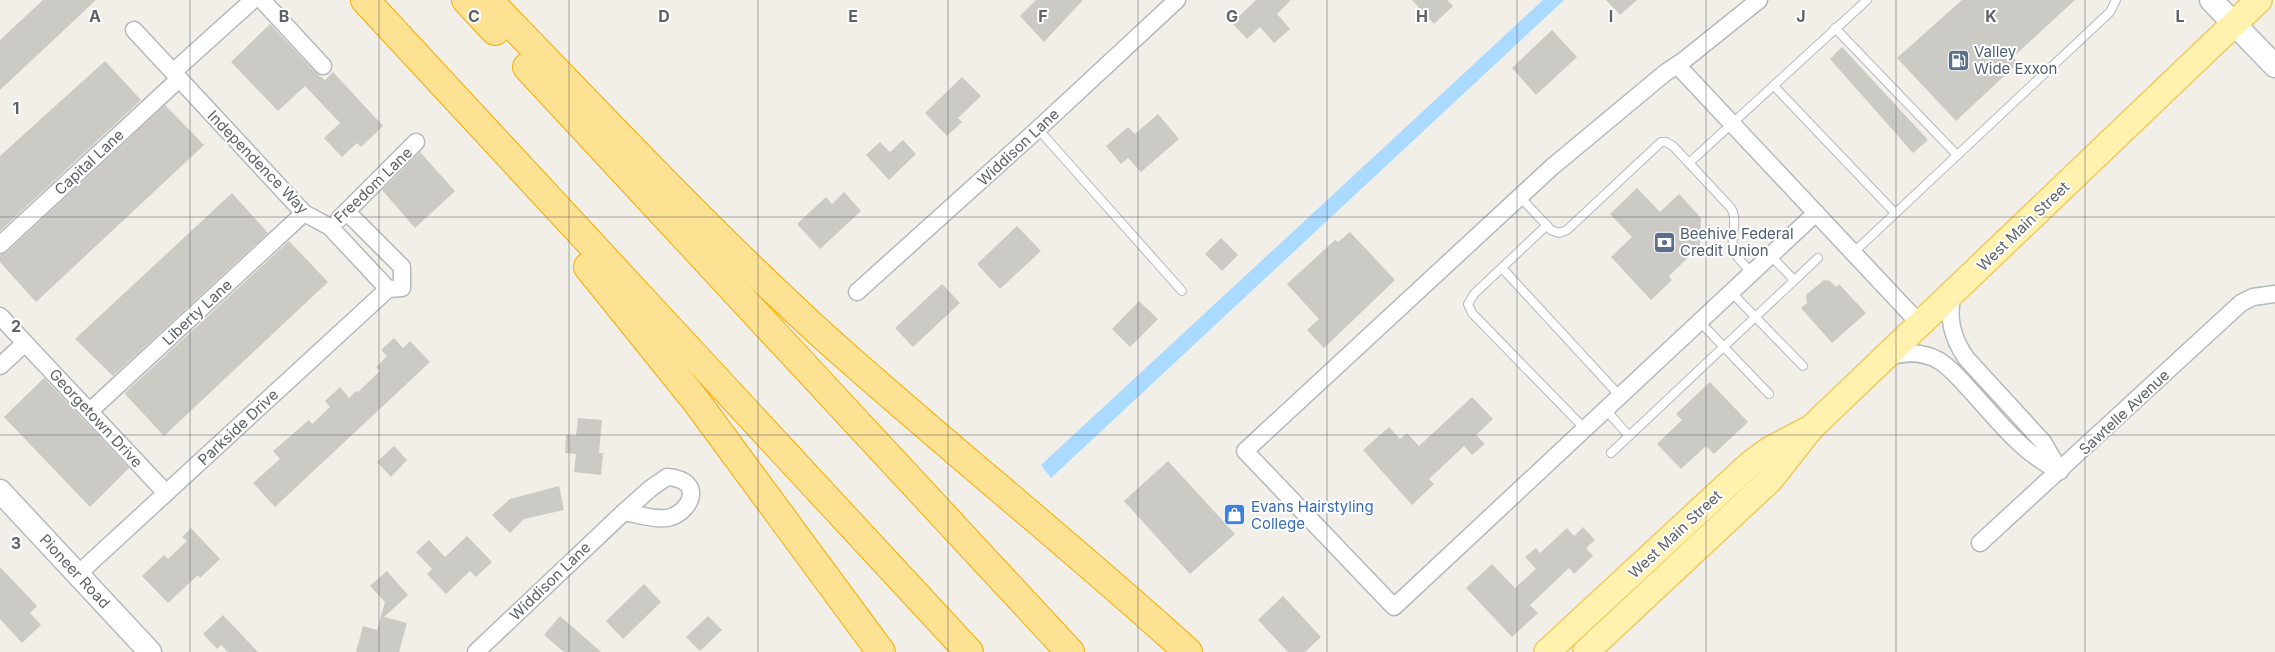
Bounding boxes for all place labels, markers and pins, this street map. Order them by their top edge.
place label: Valley Wide Exxon [1974,42,2057,78]
fuel station icon: Valley Wide Exxon [1946,48,1970,72]
place label: Beehive Federal Credit Union [1680,224,1794,260]
bank icon: Beehive Federal Credit Union [1652,230,1676,254]
place label: Evans Hairstyling College [1251,497,1374,533]
shop icon: Evans Hairstyling College [1223,503,1247,527]

